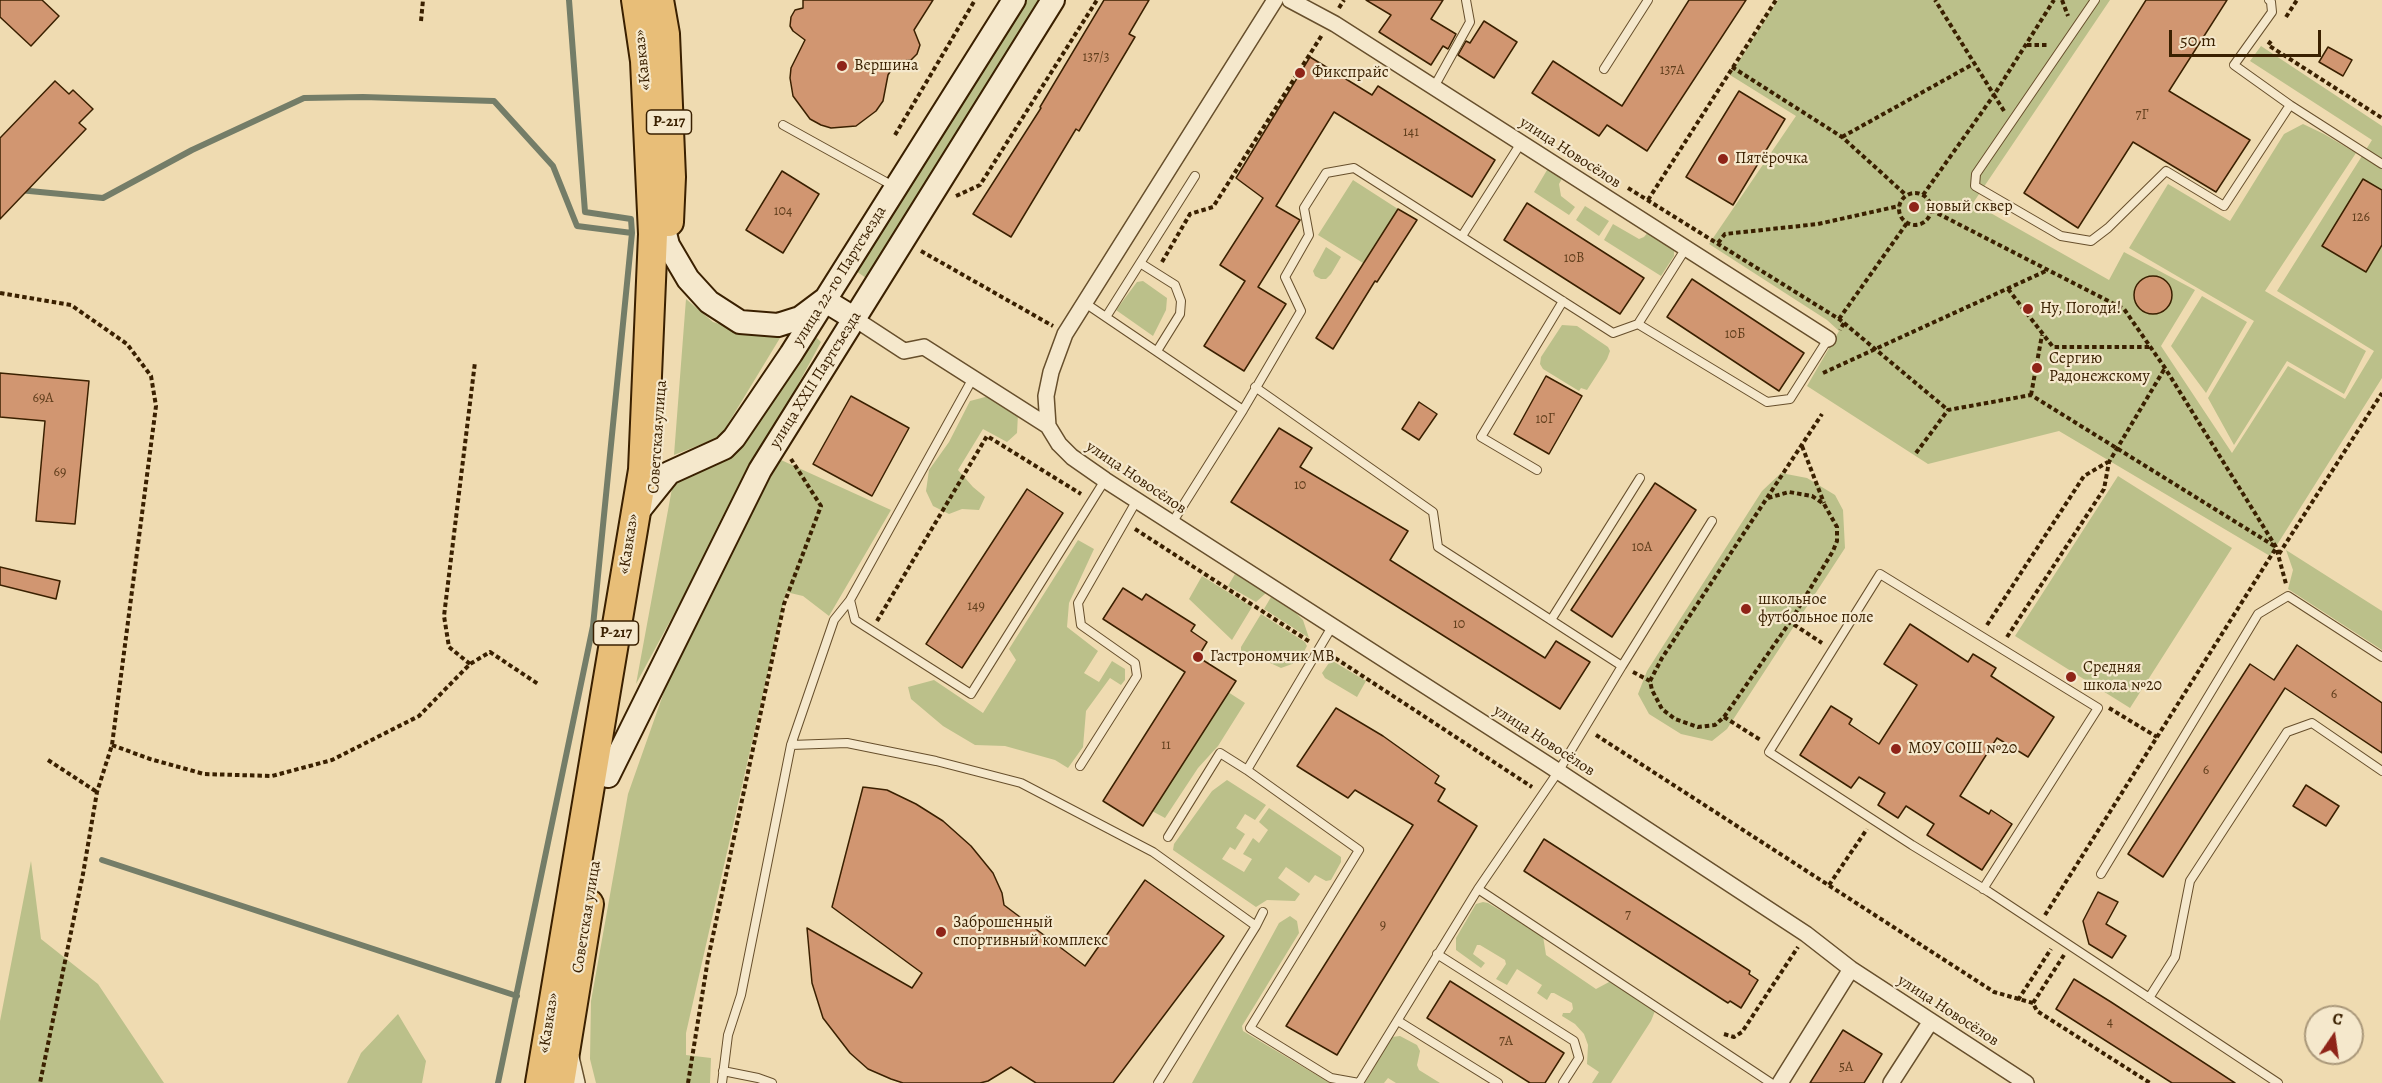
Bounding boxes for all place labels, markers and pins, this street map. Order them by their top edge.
place label: Вершина [854,56,918,76]
marker: Вершина [835,59,849,73]
place label: Фикспрайс [1312,63,1389,83]
marker: Фикспрайс [1293,66,1307,80]
place label: Пятёрочка [1735,149,1808,169]
marker: Пятёрочка [1716,152,1730,166]
place label: новый сквер [1926,197,2013,217]
marker: новый сквер [1907,200,1921,214]
place label: Ну, Погоди! [2040,299,2121,319]
marker: Ну, Погоди! [2021,302,2035,316]
place label: Сергию Радонежскому [2049,349,2150,387]
marker: Сергию Радонежскому [2030,361,2044,375]
place label: школьное футбольное поле [1758,590,1874,628]
marker: школьное футбольное поле [1739,602,1753,616]
place label: Гастрономчик МВ [1210,647,1335,667]
marker: Гастрономчик МВ [1191,650,1205,664]
place label: Средняя школа №20 [2083,658,2162,696]
marker: Средняя школа №20 [2064,670,2078,684]
place label: МОУ СОШ №20 [1908,739,2017,759]
marker: МОУ СОШ №20 [1889,742,1903,756]
place label: Заброшенный спортивный комплекс [953,913,1108,951]
marker: Заброшенный спортивный комплекс [934,925,948,939]

